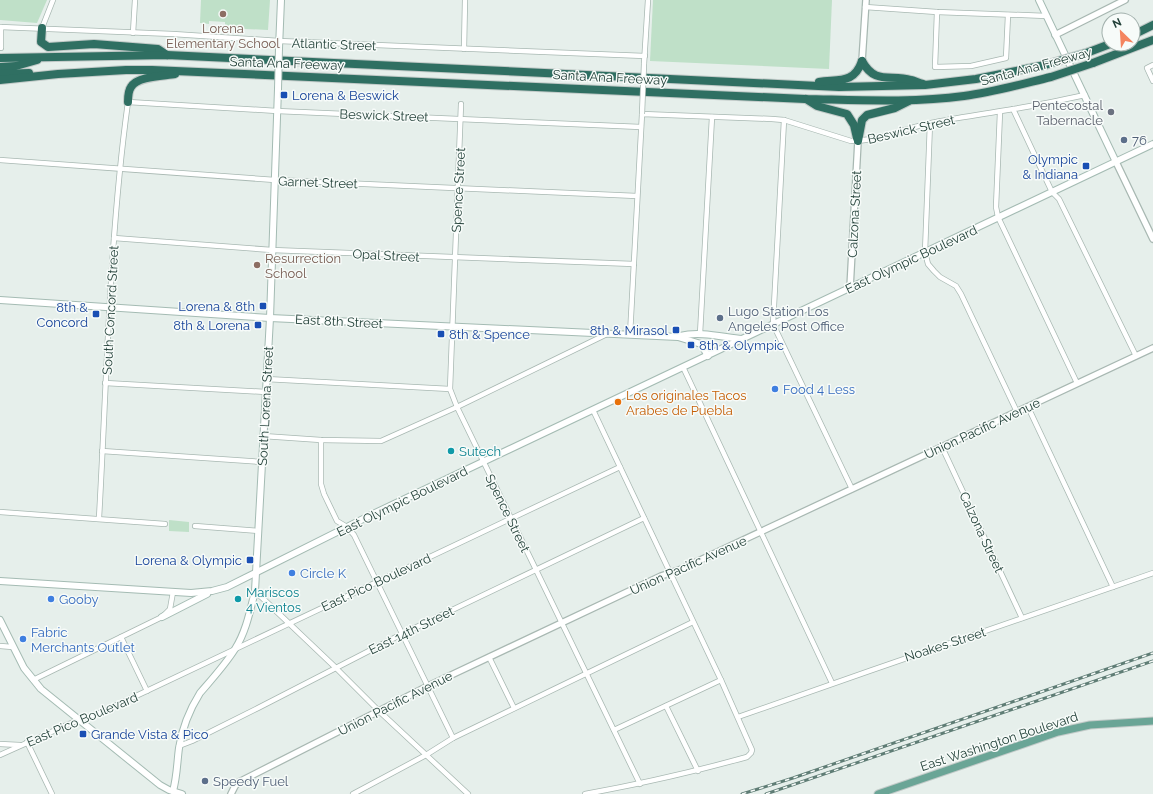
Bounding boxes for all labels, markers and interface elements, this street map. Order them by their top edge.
marker: Lorena Elementary School [218,9,228,19]
north arrow [1101,12,1141,52]
text: N [1110,16,1124,31]
place label: Lorena Elementary School [166,21,280,51]
street label: Atlantic Street [291,36,377,53]
street label: Santa Ana Freeway [979,44,1093,89]
street label: Santa Ana Freeway [229,54,344,73]
street label: Santa Ana Freeway [552,67,668,88]
place label: Lorena & Beswick [292,88,399,103]
marker: Lorena & Beswick [279,90,289,100]
place label: Pentecostal Tabernacle [1032,98,1103,128]
street label: Beswick Street [339,106,429,125]
marker: Pentecostal Tabernacle [1106,107,1116,117]
street label: Beswick Street [866,112,957,147]
place label: 76 [1132,133,1147,148]
marker: 76 [1119,135,1129,145]
street label: Spence Street [449,146,468,233]
place label: Olympic & Indiana [1023,152,1078,182]
marker: Olympic & Indiana [1081,161,1091,171]
street label: Calzona Street [845,169,864,258]
street label: Garnet Street [278,174,359,191]
street label: East Olympic Boulevard [843,222,980,297]
street label: South Concord Street [100,244,121,375]
street label: Opal Street [352,246,421,265]
place label: Resurrection School [265,251,341,281]
marker: Resurrection School [252,260,262,270]
place label: Lorena & 8th [178,299,255,314]
place label: 8th & Concord [36,300,88,330]
marker: Lorena & 8th [258,301,268,311]
place label: Lugo Station Los Angeles Post Office [728,304,845,334]
marker: 8th & Concord [91,309,101,319]
street label: East 8th Street [295,312,384,331]
marker: Lugo Station Los Angeles Post Office [715,313,725,323]
place label: 8th & Lorena [173,318,250,333]
marker: 8th & Lorena [253,320,263,330]
place label: 8th & Mirasol [590,323,668,338]
marker: 8th & Mirasol [671,325,681,335]
place label: 8th & Spence [449,327,530,342]
marker: 8th & Spence [436,329,446,339]
place label: 8th & Olympic [699,338,784,353]
marker: 8th & Olympic [686,340,696,350]
street label: South Lorena Street [255,345,276,466]
place label: Food 4 Less [783,382,855,397]
marker: Food 4 Less [770,384,780,394]
place label: Los originales Tacos Arabes de Puebla [626,388,747,418]
street label: Union Pacific Avenue [922,395,1043,462]
marker: Los originales Tacos Arabes de Puebla [613,397,623,407]
place label: Sutech [459,444,501,459]
marker: Sutech [446,446,456,456]
street label: East Olympic Boulevard [334,463,470,540]
street label: Spence Street [482,472,533,555]
street label: Calzona Street [956,489,1007,576]
street label: Union Pacific Avenue [628,533,749,598]
street label: East Pico Boulevard [319,550,433,614]
place label: Lorena & Olympic [135,553,242,568]
marker: Lorena & Olympic [245,555,255,565]
place label: Circle K [300,566,347,581]
marker: Circle K [287,568,297,578]
place label: Mariscos 4 Vientos [246,585,301,615]
place label: Gooby [59,592,99,607]
marker: Gooby [46,594,56,604]
marker: Mariscos 4 Vientos [233,594,243,604]
street label: East 14th Street [366,603,457,658]
street label: Noakes Street [903,624,988,665]
place label: Fabric Merchants Outlet [31,625,135,655]
marker: Fabric Merchants Outlet [18,634,28,644]
street label: Union Pacific Avenue [336,668,455,739]
street label: East Pico Boulevard [24,689,140,750]
street label: East Washington Boulevard [918,709,1080,774]
place label: Grande Vista & Pico [91,727,209,742]
marker: Grande Vista & Pico [78,729,88,739]
place label: Speedy Fuel [213,774,289,789]
marker: Speedy Fuel [200,776,210,786]

